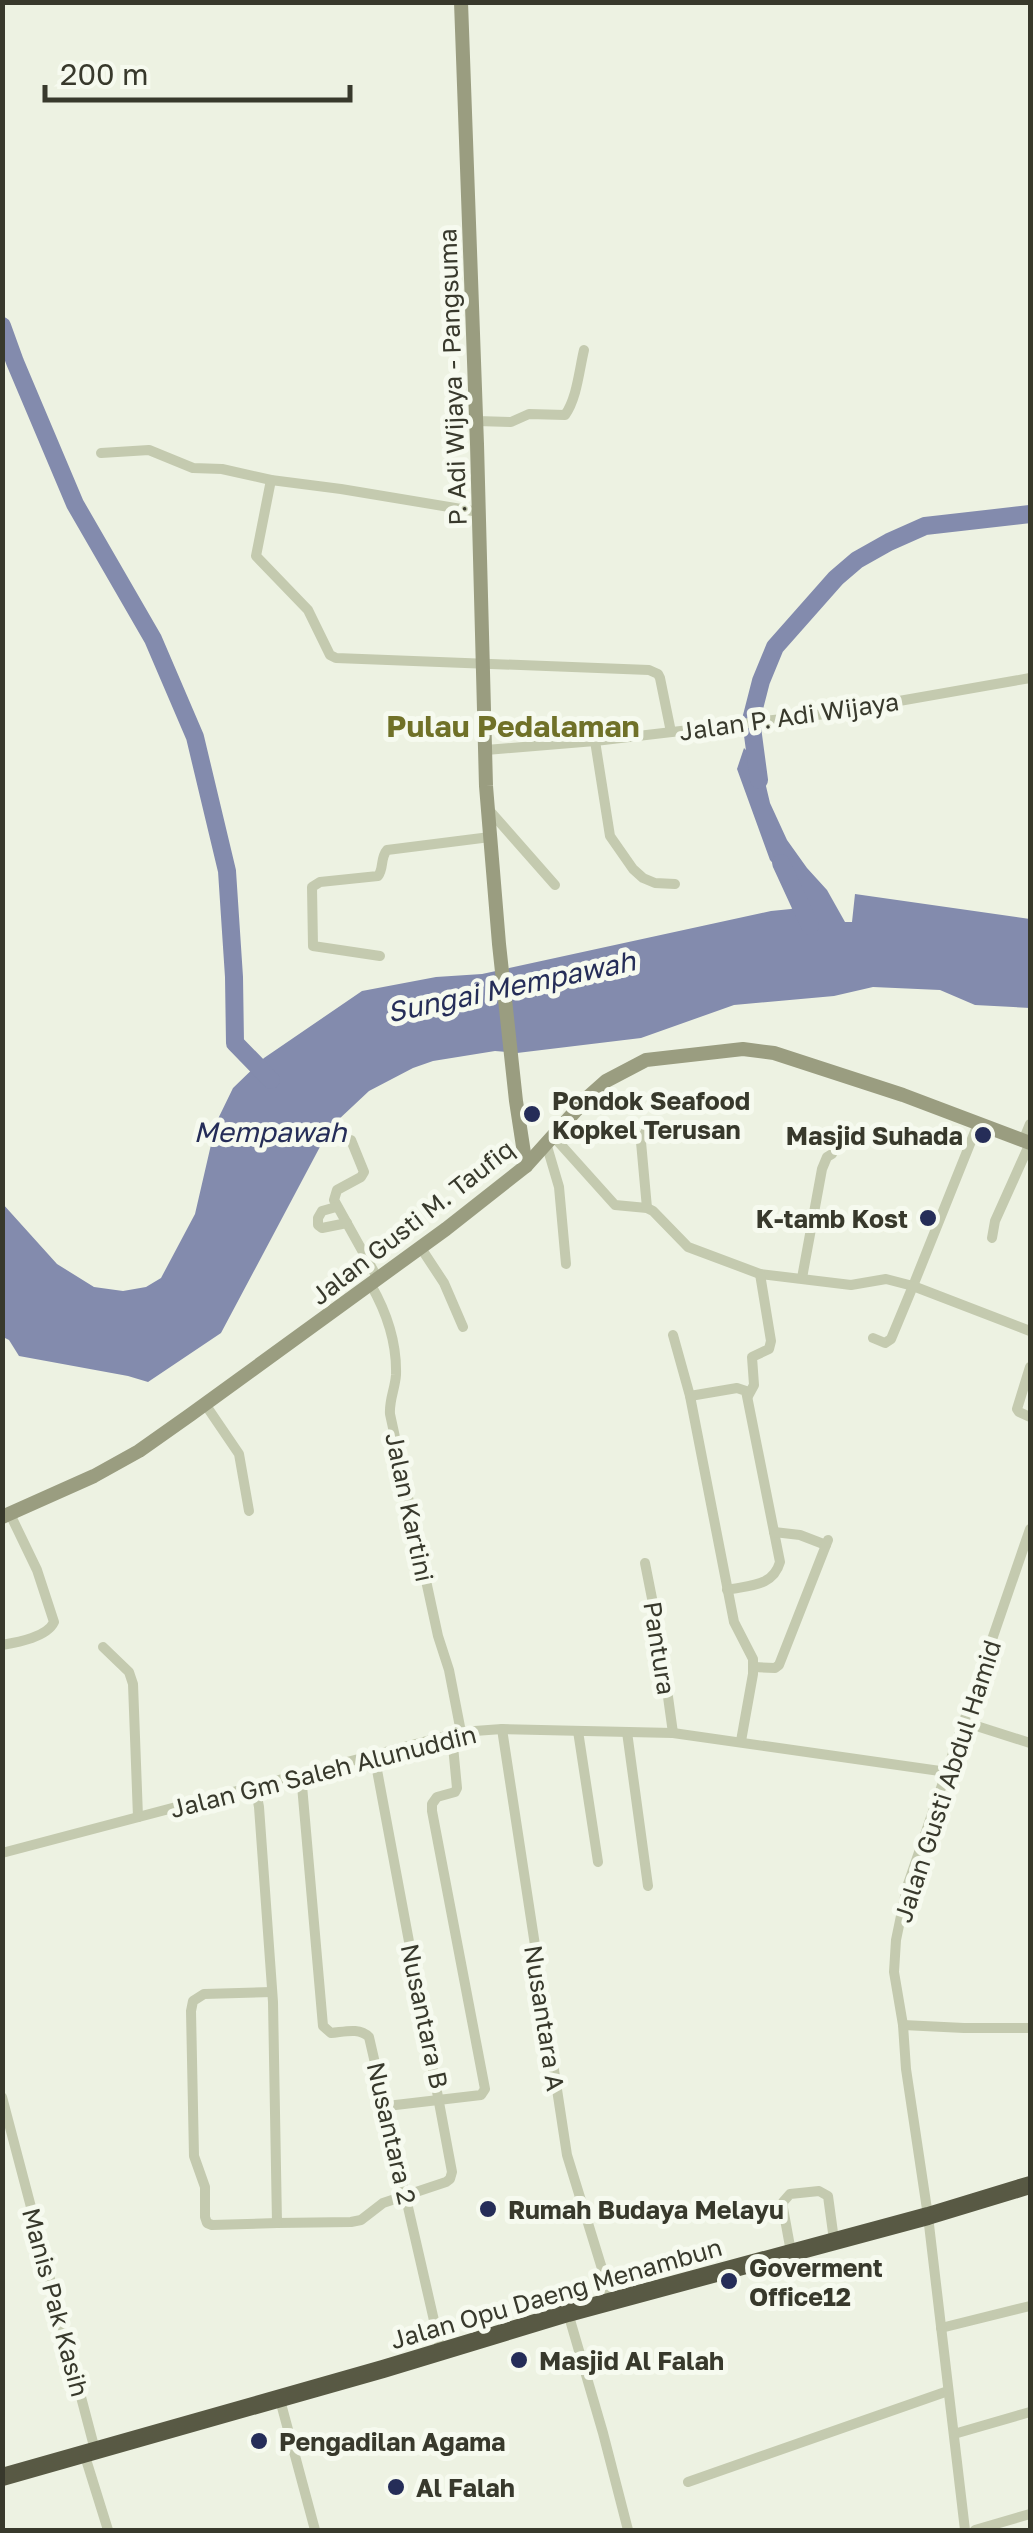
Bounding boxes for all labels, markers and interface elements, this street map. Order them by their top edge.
scale bar [45,40,350,102]
text: 200 m [60,56,149,92]
street label: P. Adi Wijaya - Pangsuma [431,228,473,526]
street label: Jalan P. Adi Wijaya [677,685,901,747]
district label: Pulau Pedalaman [386,708,640,744]
water label: Sungai Mempawah [384,943,640,1028]
place label: Pondok Seafood Kopkel Terusan [552,1085,750,1145]
marker: Pondok Seafood Kopkel Terusan [521,1103,543,1125]
water label: Mempawah [193,1115,348,1148]
place label: Masjid Suhada [786,1120,963,1151]
marker: Masjid Suhada [972,1124,994,1146]
street label: Jalan Gusti M. Taufiq [304,1133,520,1311]
place label: K-tamb Kost [756,1203,908,1234]
marker: K-tamb Kost [917,1207,939,1229]
street label: Jalan Kartini [379,1429,441,1585]
street label: Pantura [637,1599,683,1697]
street label: Jalan Gusti Abdul Hamid [887,1636,1007,1926]
street label: Jalan Gm Saleh Alunuddin [167,1718,479,1824]
street label: Nusantara B [395,1941,455,2091]
street label: Nusantara A [518,1943,572,2093]
street label: Nusantara 2 [361,2059,423,2207]
place label: Rumah Budaya Melayu [508,2194,784,2225]
marker: Rumah Budaya Melayu [477,2198,499,2220]
street label: Manis Pak Kasih [16,2204,96,2400]
street label: Jalan Opu Daeng Menambun [387,2231,725,2355]
place label: Goverment Office12 [749,2252,883,2312]
marker: Goverment Office12 [718,2270,740,2292]
place label: Masjid Al Falah [539,2345,724,2376]
marker: Masjid Al Falah [508,2349,530,2371]
place label: Pengadilan Agama [279,2426,506,2457]
marker: Pengadilan Agama [248,2430,270,2452]
place label: Al Falah [416,2472,515,2503]
marker: Al Falah [385,2476,407,2498]

